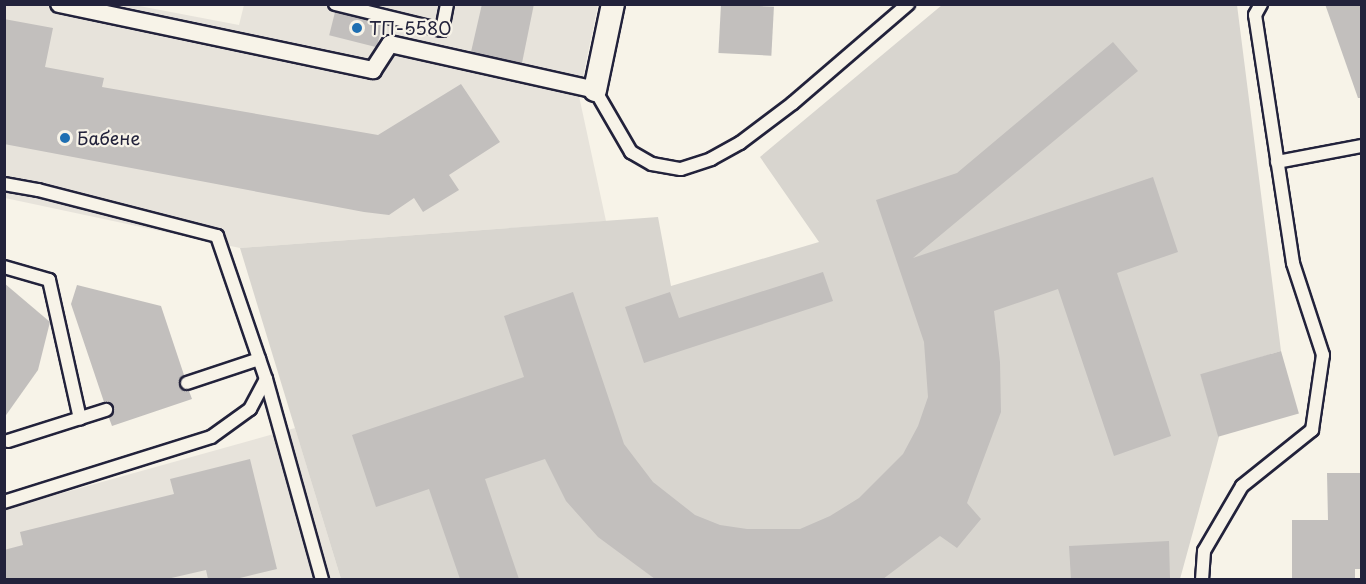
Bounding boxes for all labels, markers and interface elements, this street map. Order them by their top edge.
place label: ТП-5580 [369,17,451,39]
marker: ТП-5580 [350,21,364,35]
place label: Бабене [77,127,140,149]
marker: Бабене [58,131,72,145]

